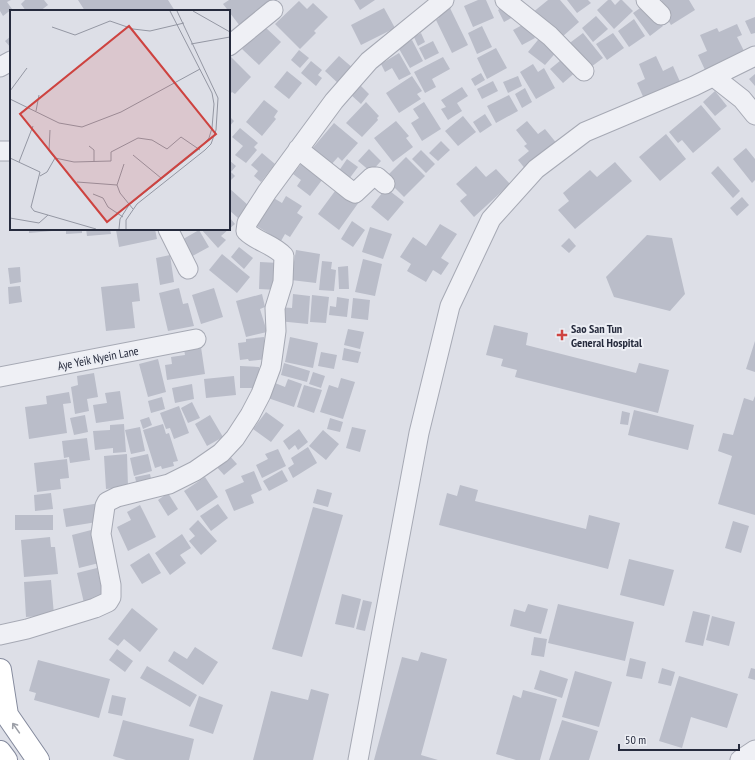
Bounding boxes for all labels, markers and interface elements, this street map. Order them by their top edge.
inset map [10,10,230,230]
place label: Sao San Tun General Hospital [571,321,642,350]
marker: Sao San Tun General Hospital [556,329,568,341]
street label: Aye Yeik Nyein Lane [56,343,140,373]
one-way arrow [12,723,20,734]
scale bar [619,726,739,752]
text: 50 m [625,732,646,747]

